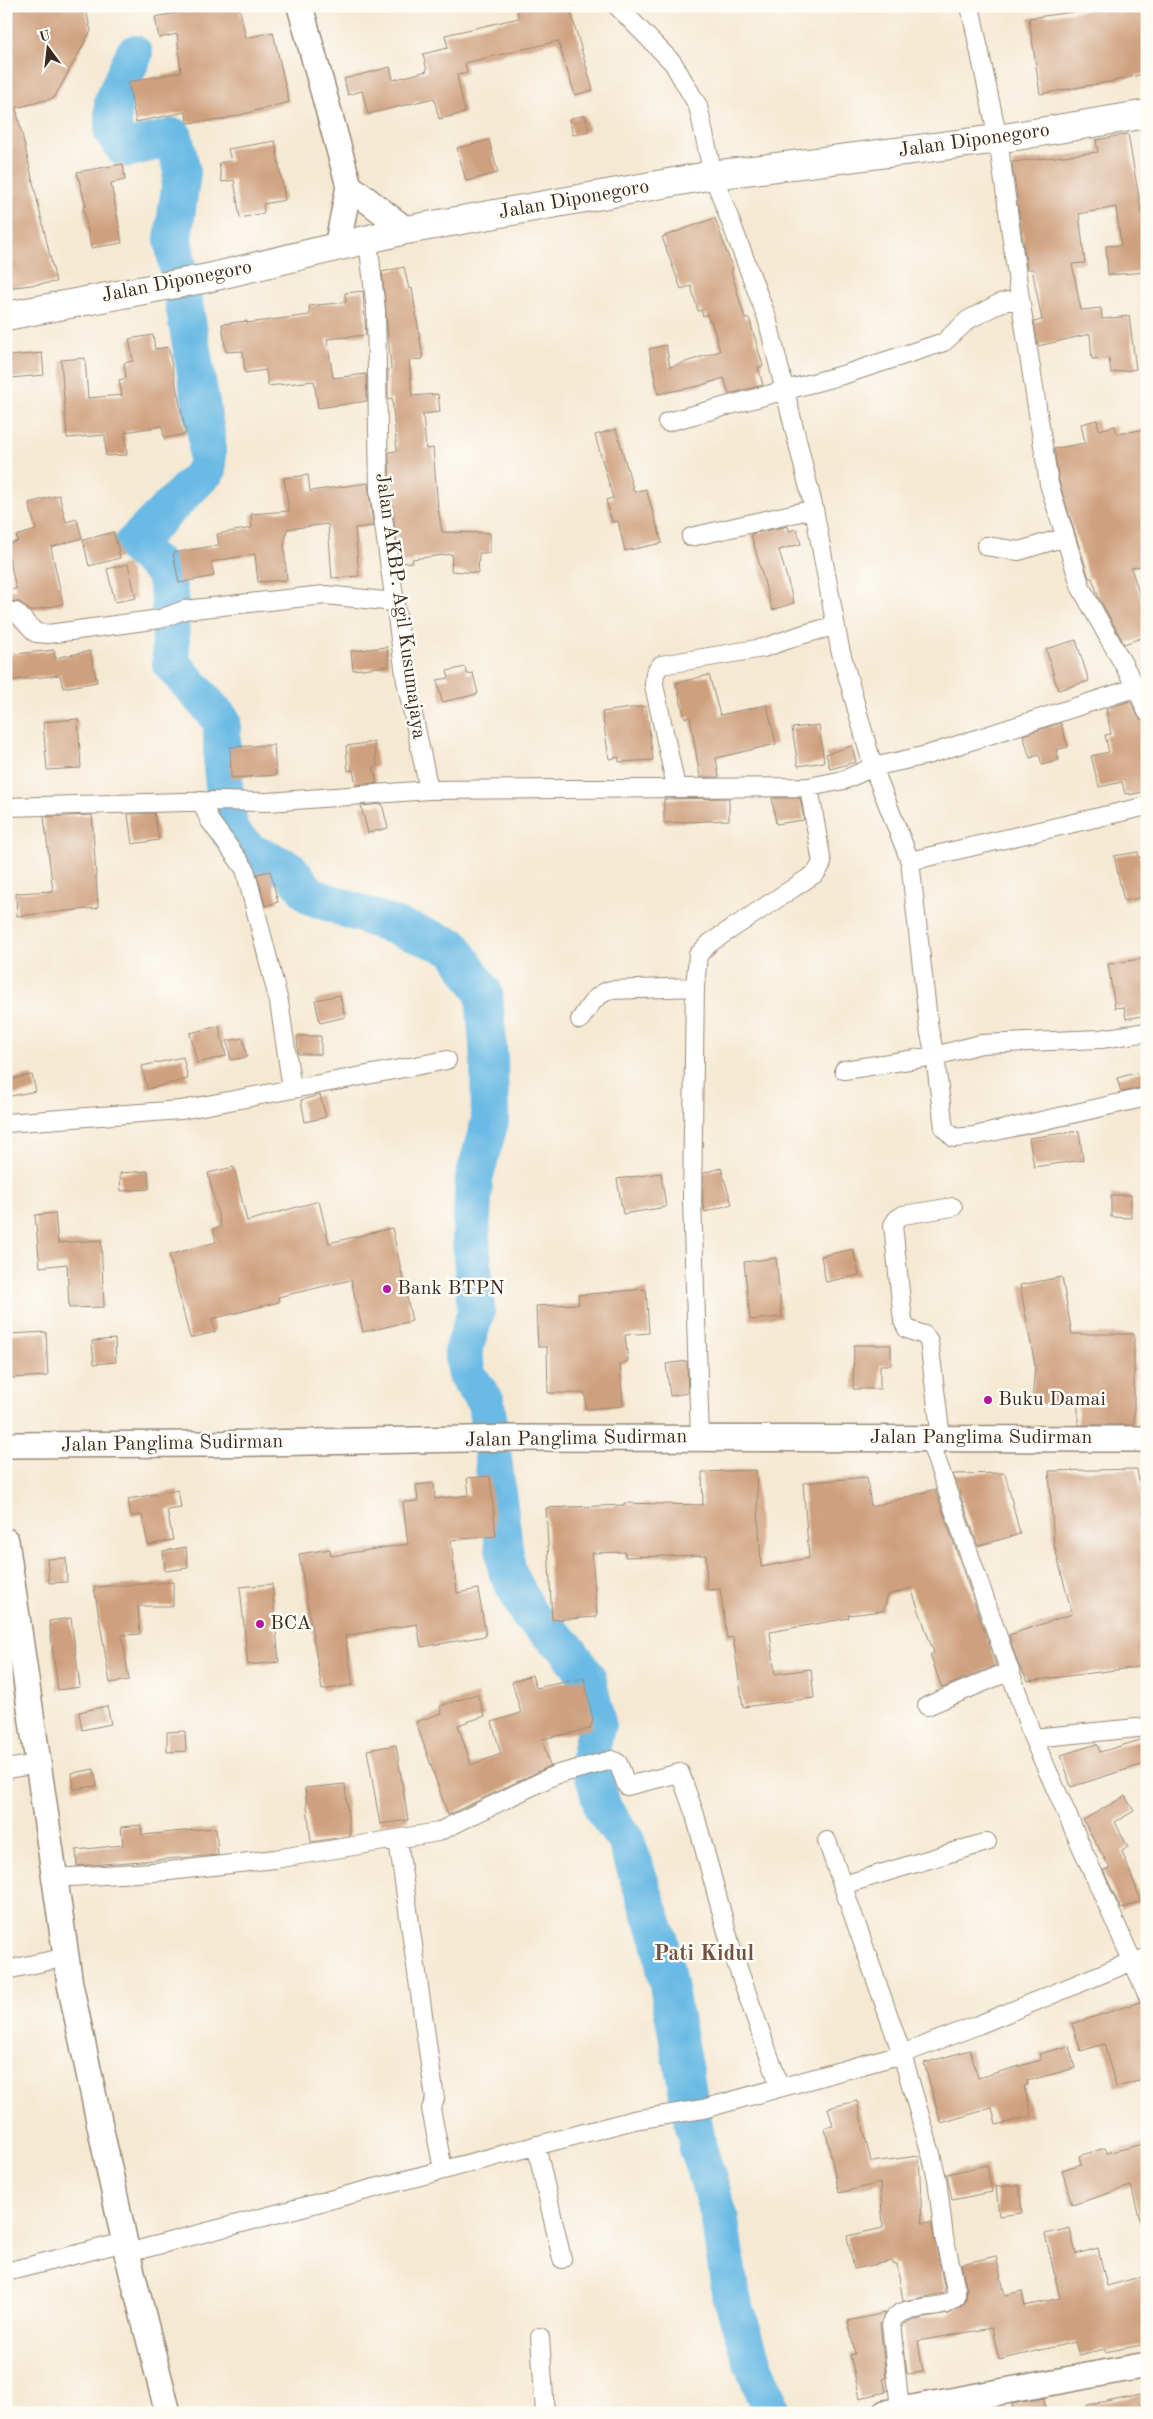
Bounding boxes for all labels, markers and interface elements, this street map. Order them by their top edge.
north arrow [22,22,72,72]
text: U [38,28,52,45]
street label: Jalan Diponegoro [897,120,1051,162]
street label: Jalan Diponegoro [497,177,651,223]
street label: Jalan Diponegoro [100,258,254,306]
street label: Jalan AKBP. Agil Kusumajaya [371,472,429,741]
place label: Bank BTPN [397,1279,505,1299]
marker: Bank BTPN [381,1283,393,1295]
place label: Buku Damai [998,1390,1106,1410]
marker: Buku Damai [982,1394,994,1406]
street label: Jalan Panglima Sudirman [465,1427,688,1451]
street label: Jalan Panglima Sudirman [870,1428,1092,1448]
street label: Jalan Panglima Sudirman [61,1432,284,1456]
place label: BCA [270,1614,311,1634]
marker: BCA [254,1618,266,1630]
district label: Pati Kidul [654,1943,754,1965]

